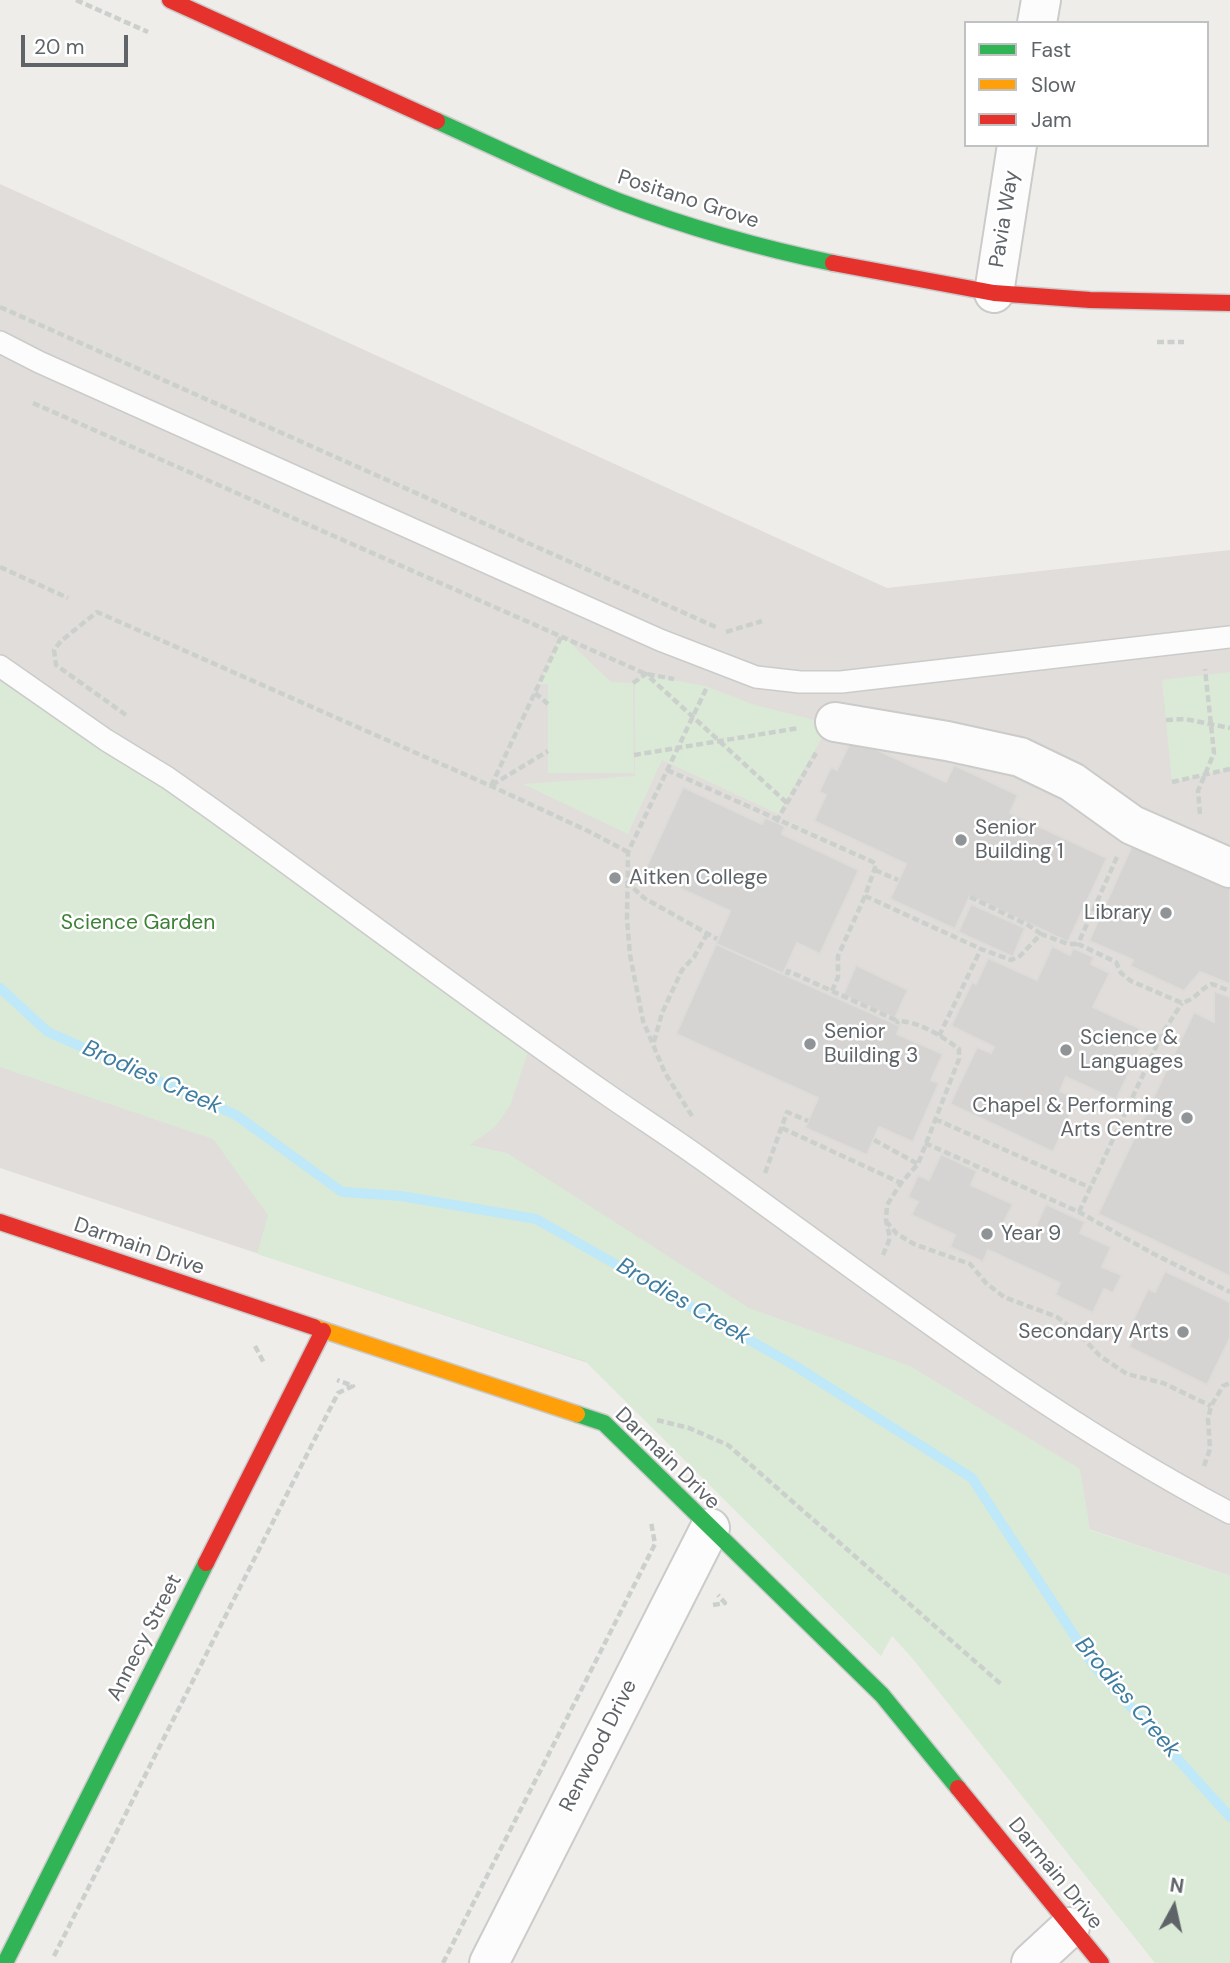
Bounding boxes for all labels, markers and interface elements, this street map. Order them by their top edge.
scale bar [24,21,131,65]
legend [964,21,1209,147]
text: 20 m [34,33,85,61]
text: Fast [1031,36,1071,64]
text: Slow [1031,71,1076,99]
text: Jam [1031,106,1072,134]
street label: Positano Grove [614,165,762,235]
street label: Pavia Way [985,169,1025,269]
place label: Senior Building 1 [975,815,1064,865]
marker: Senior Building 1 [953,832,969,848]
place label: Aitken College [629,865,768,891]
marker: Aitken College [607,870,623,886]
place label: Library [1084,900,1152,926]
marker: Library [1158,905,1174,921]
park label: Science Garden [61,910,215,936]
place label: Senior Building 3 [824,1019,918,1069]
place label: Science & Languages [1080,1025,1183,1075]
water label: Brodies Creek [78,1035,226,1121]
marker: Senior Building 3 [802,1036,818,1052]
marker: Science & Languages [1058,1042,1074,1058]
place label: Chapel & Performing Arts Centre [972,1093,1173,1143]
marker: Chapel & Performing Arts Centre [1179,1110,1195,1126]
street label: Darmain Drive [71,1213,207,1281]
place label: Year 9 [1001,1221,1061,1247]
marker: Year 9 [979,1226,995,1242]
water label: Brodies Creek [611,1253,755,1351]
place label: Secondary Arts [1018,1319,1169,1345]
marker: Secondary Arts [1175,1324,1191,1340]
street label: Darmain Drive [609,1403,725,1515]
street label: Annecy Street [102,1570,188,1706]
water label: Brodies Creek [1068,1632,1186,1764]
street label: Renwood Drive [555,1676,643,1816]
street label: Darmain Drive [1002,1813,1108,1935]
north arrow [1139,1872,1209,1942]
text: N [1168,1872,1186,1899]

